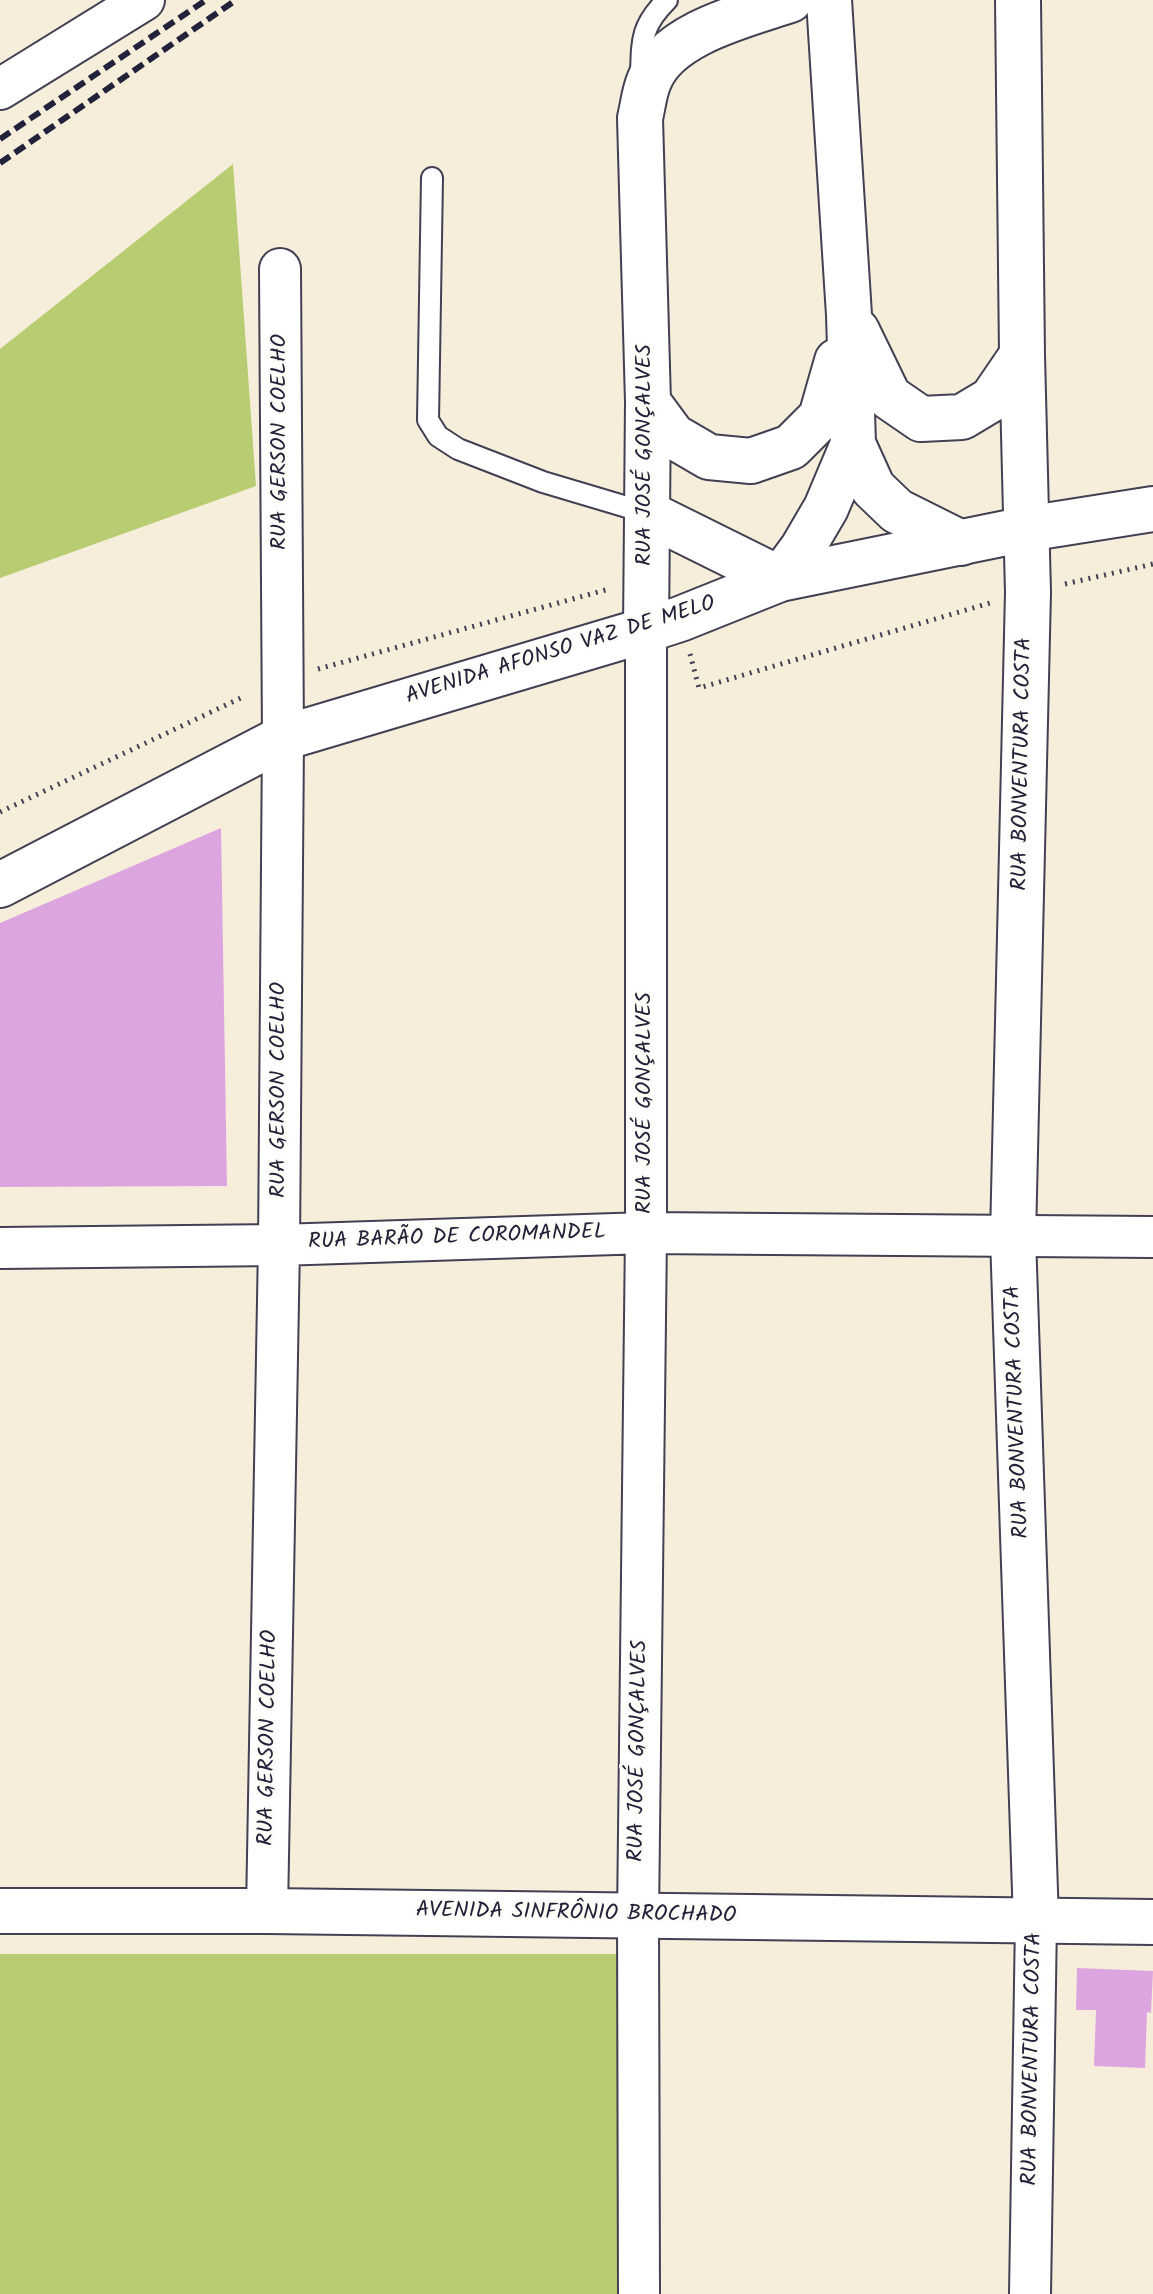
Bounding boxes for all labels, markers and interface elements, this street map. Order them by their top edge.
street label: RUA GERSON COELHO [268,334,294,550]
street label: RUA JOSÉ GONÇALVES [633,344,659,566]
street label: AVENIDA AFONSO VAZ DE MELO [403,592,719,712]
street label: RUA BONVENTURA COSTA [1009,637,1039,891]
street label: RUA GERSON COELHO [267,982,293,1198]
street label: RUA JOSÉ GONÇALVES [633,992,659,1214]
street label: RUA BARÃO DE COROMANDEL [308,1221,606,1257]
street label: RUA BONVENTURA COSTA [1001,1285,1037,1539]
street label: RUA GERSON COELHO [255,1630,285,1846]
street label: RUA JOSÉ GONÇALVES [625,1640,655,1862]
street label: AVENIDA SINFRÔNIO BROCHADO [415,1899,737,1931]
street label: RUA BONVENTURA COSTA [1019,1932,1049,2186]

